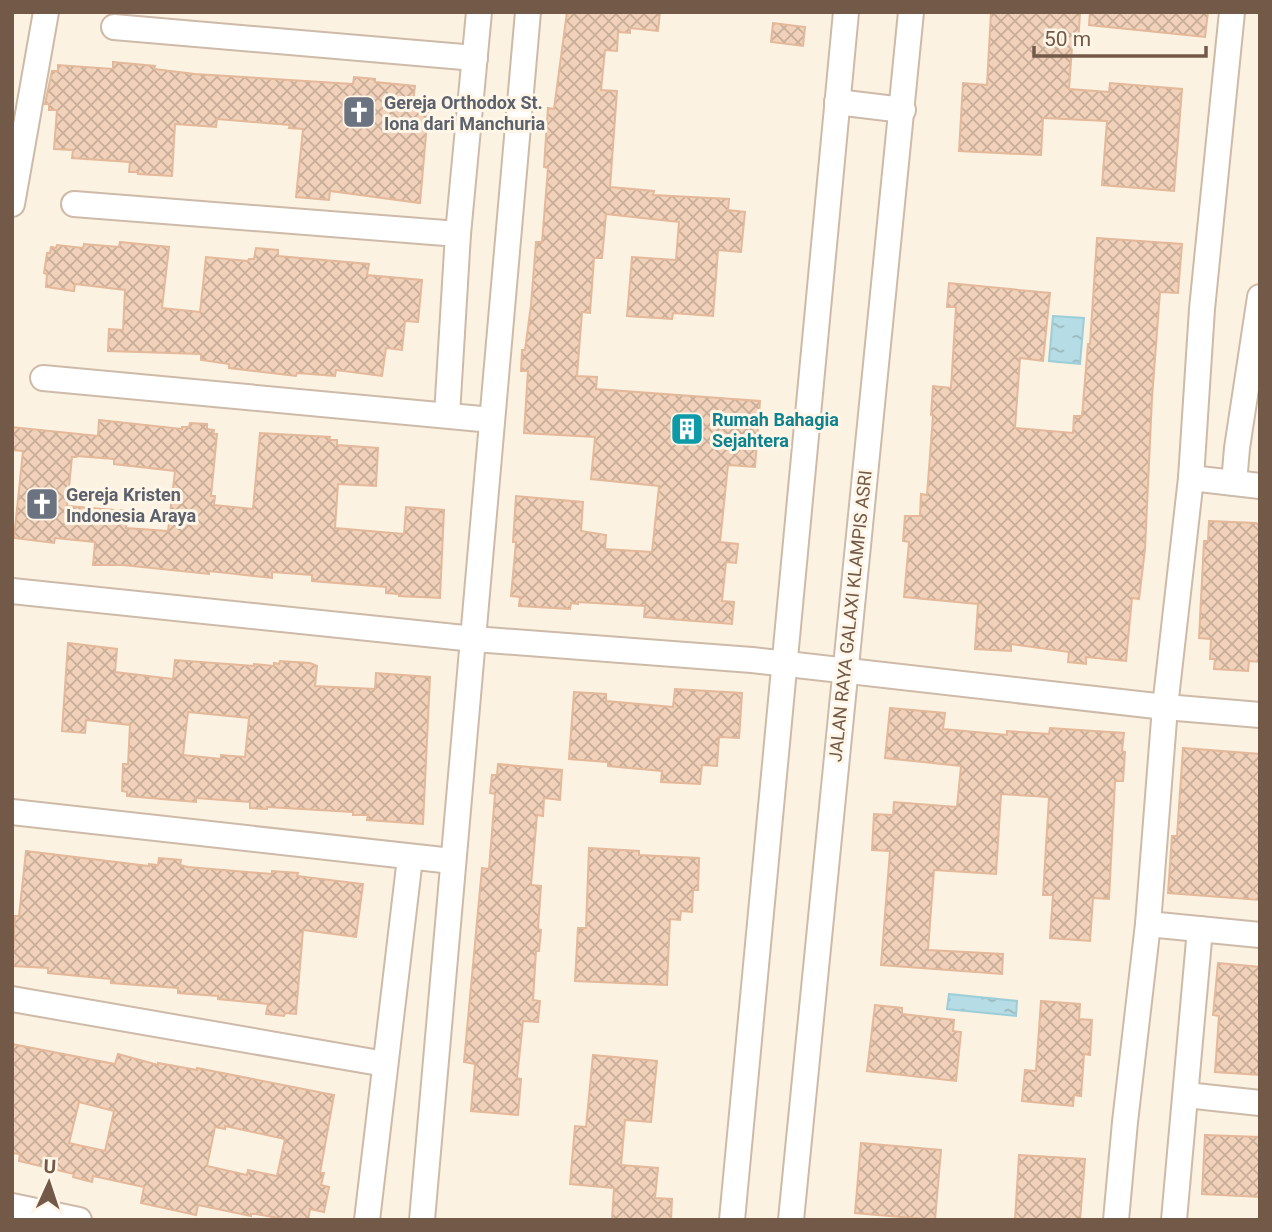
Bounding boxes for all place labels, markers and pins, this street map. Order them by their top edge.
place label: Gereja Orthodox St. Iona dari Manchuria [384,92,546,134]
church icon: Gereja Orthodox St. Iona dari Manchuria [340,93,378,131]
place label: Rumah Bahagia Sejahtera [712,409,839,451]
building icon: Rumah Bahagia Sejahtera [668,410,706,448]
place label: Gereja Kristen Indonesia Araya [66,484,196,526]
church icon: Gereja Kristen Indonesia Araya [23,485,61,523]

